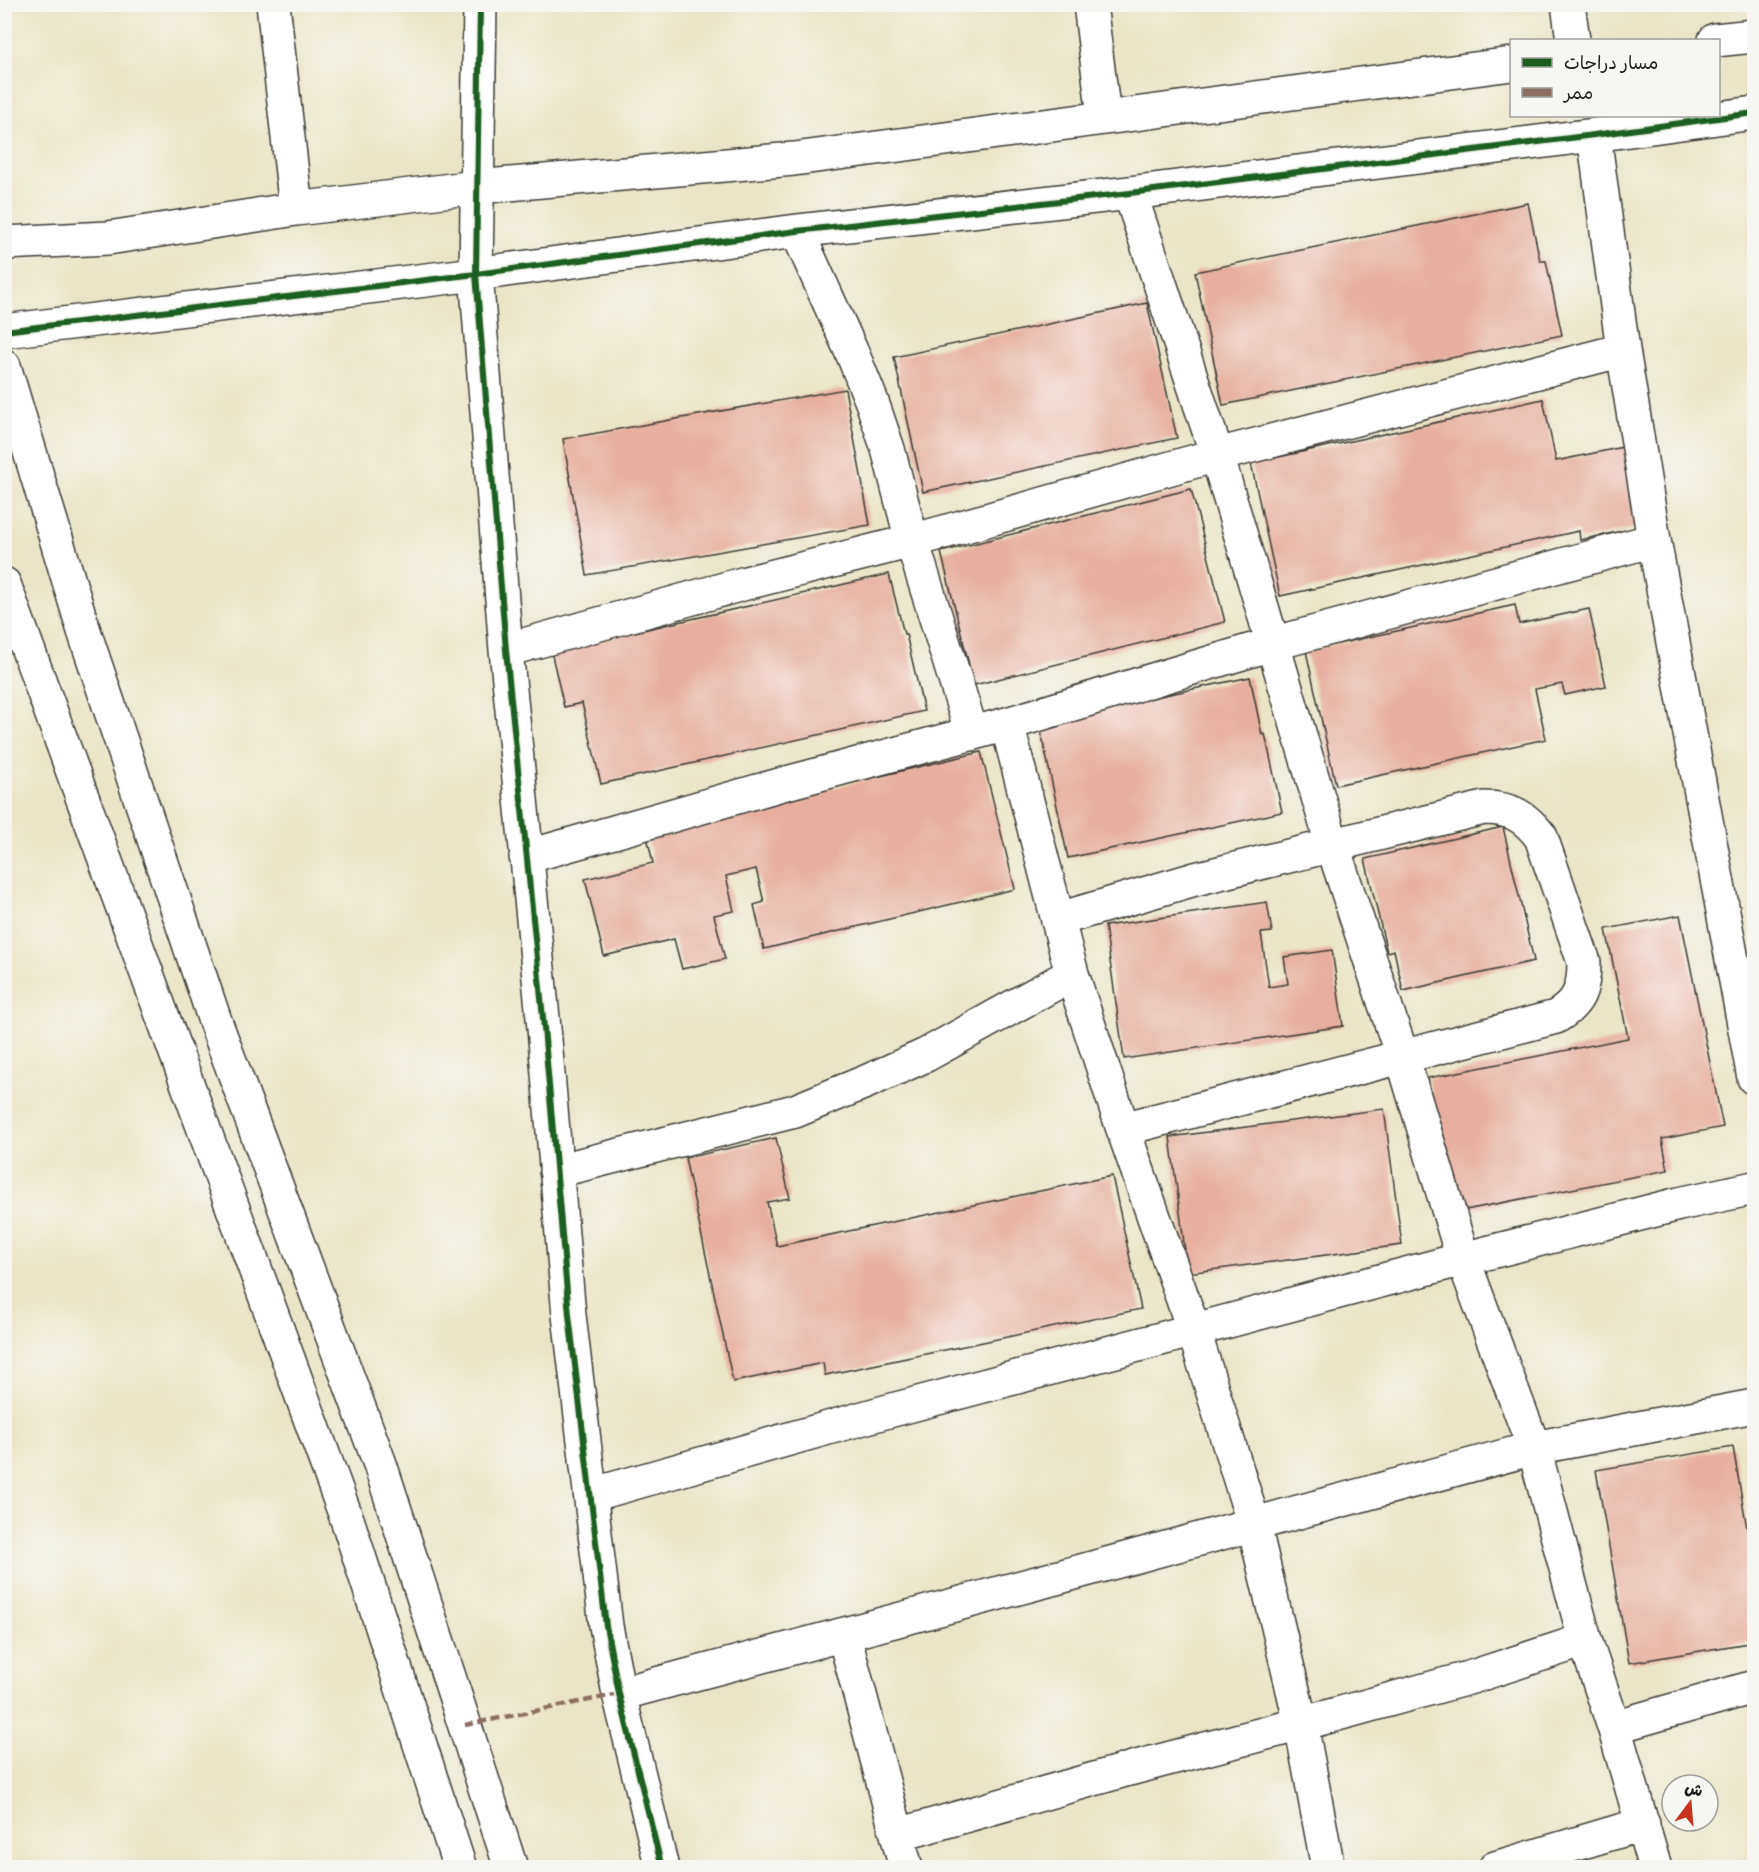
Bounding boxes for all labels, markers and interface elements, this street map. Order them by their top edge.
legend [1510,39,1720,117]
text: مسار دراجات [1564,52,1658,74]
text: ممر [1562,82,1593,104]
north arrow [1660,1773,1720,1833]
text: ش [1683,1778,1705,1801]

